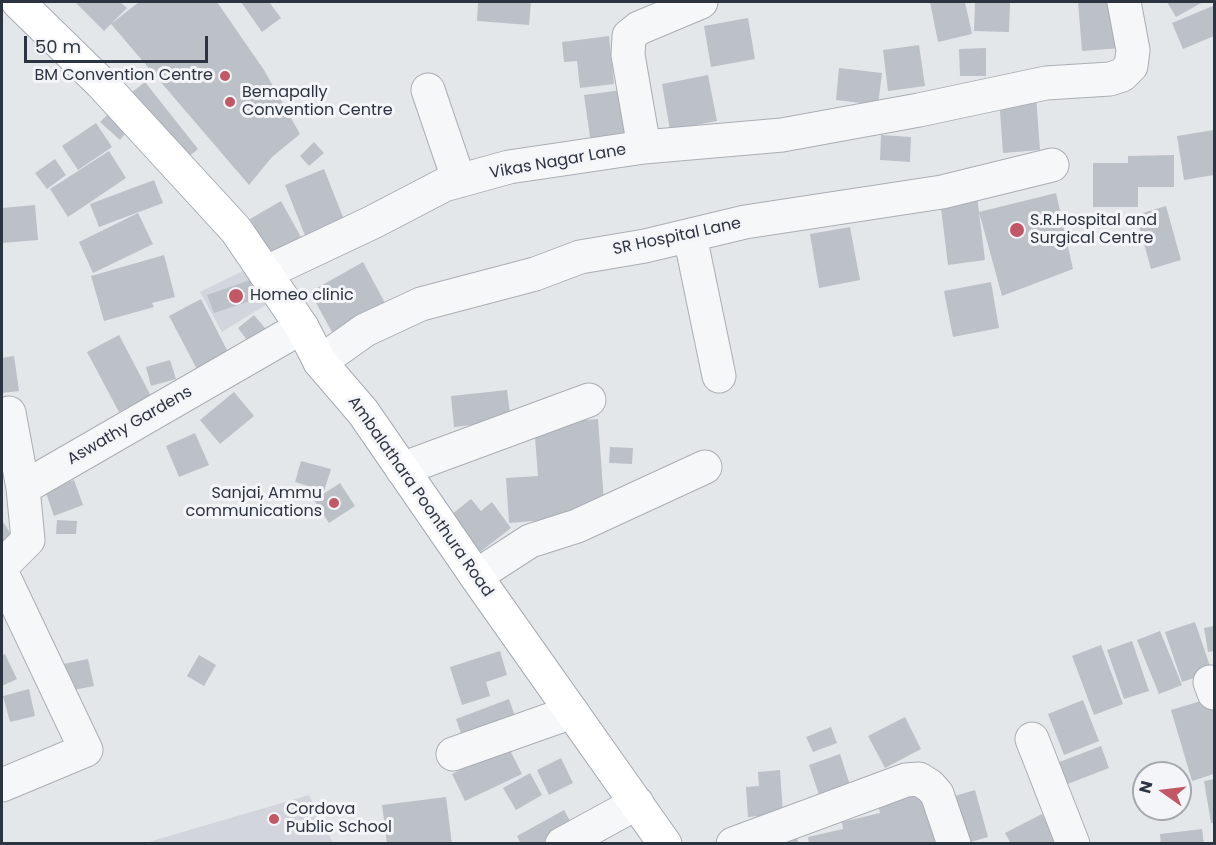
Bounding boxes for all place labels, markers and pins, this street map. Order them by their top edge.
place label: BM Convention Centre [34,66,213,86]
marker: BM Convention Centre [218,69,232,83]
place label: Bemapally Convention Centre [242,83,393,121]
marker: Bemapally Convention Centre [223,95,237,109]
place label: S.R.Hospital and Surgical Centre [1030,211,1157,249]
marker: S.R.Hospital and Surgical Centre [1008,221,1026,239]
place label: Homeo clinic [250,286,354,306]
marker: Homeo clinic [227,287,245,305]
place label: Sanjai, Ammu communications [186,484,322,522]
marker: Sanjai, Ammu communications [327,496,341,510]
place label: Cordova Public School [286,800,392,838]
marker: Cordova Public School [267,812,281,826]

